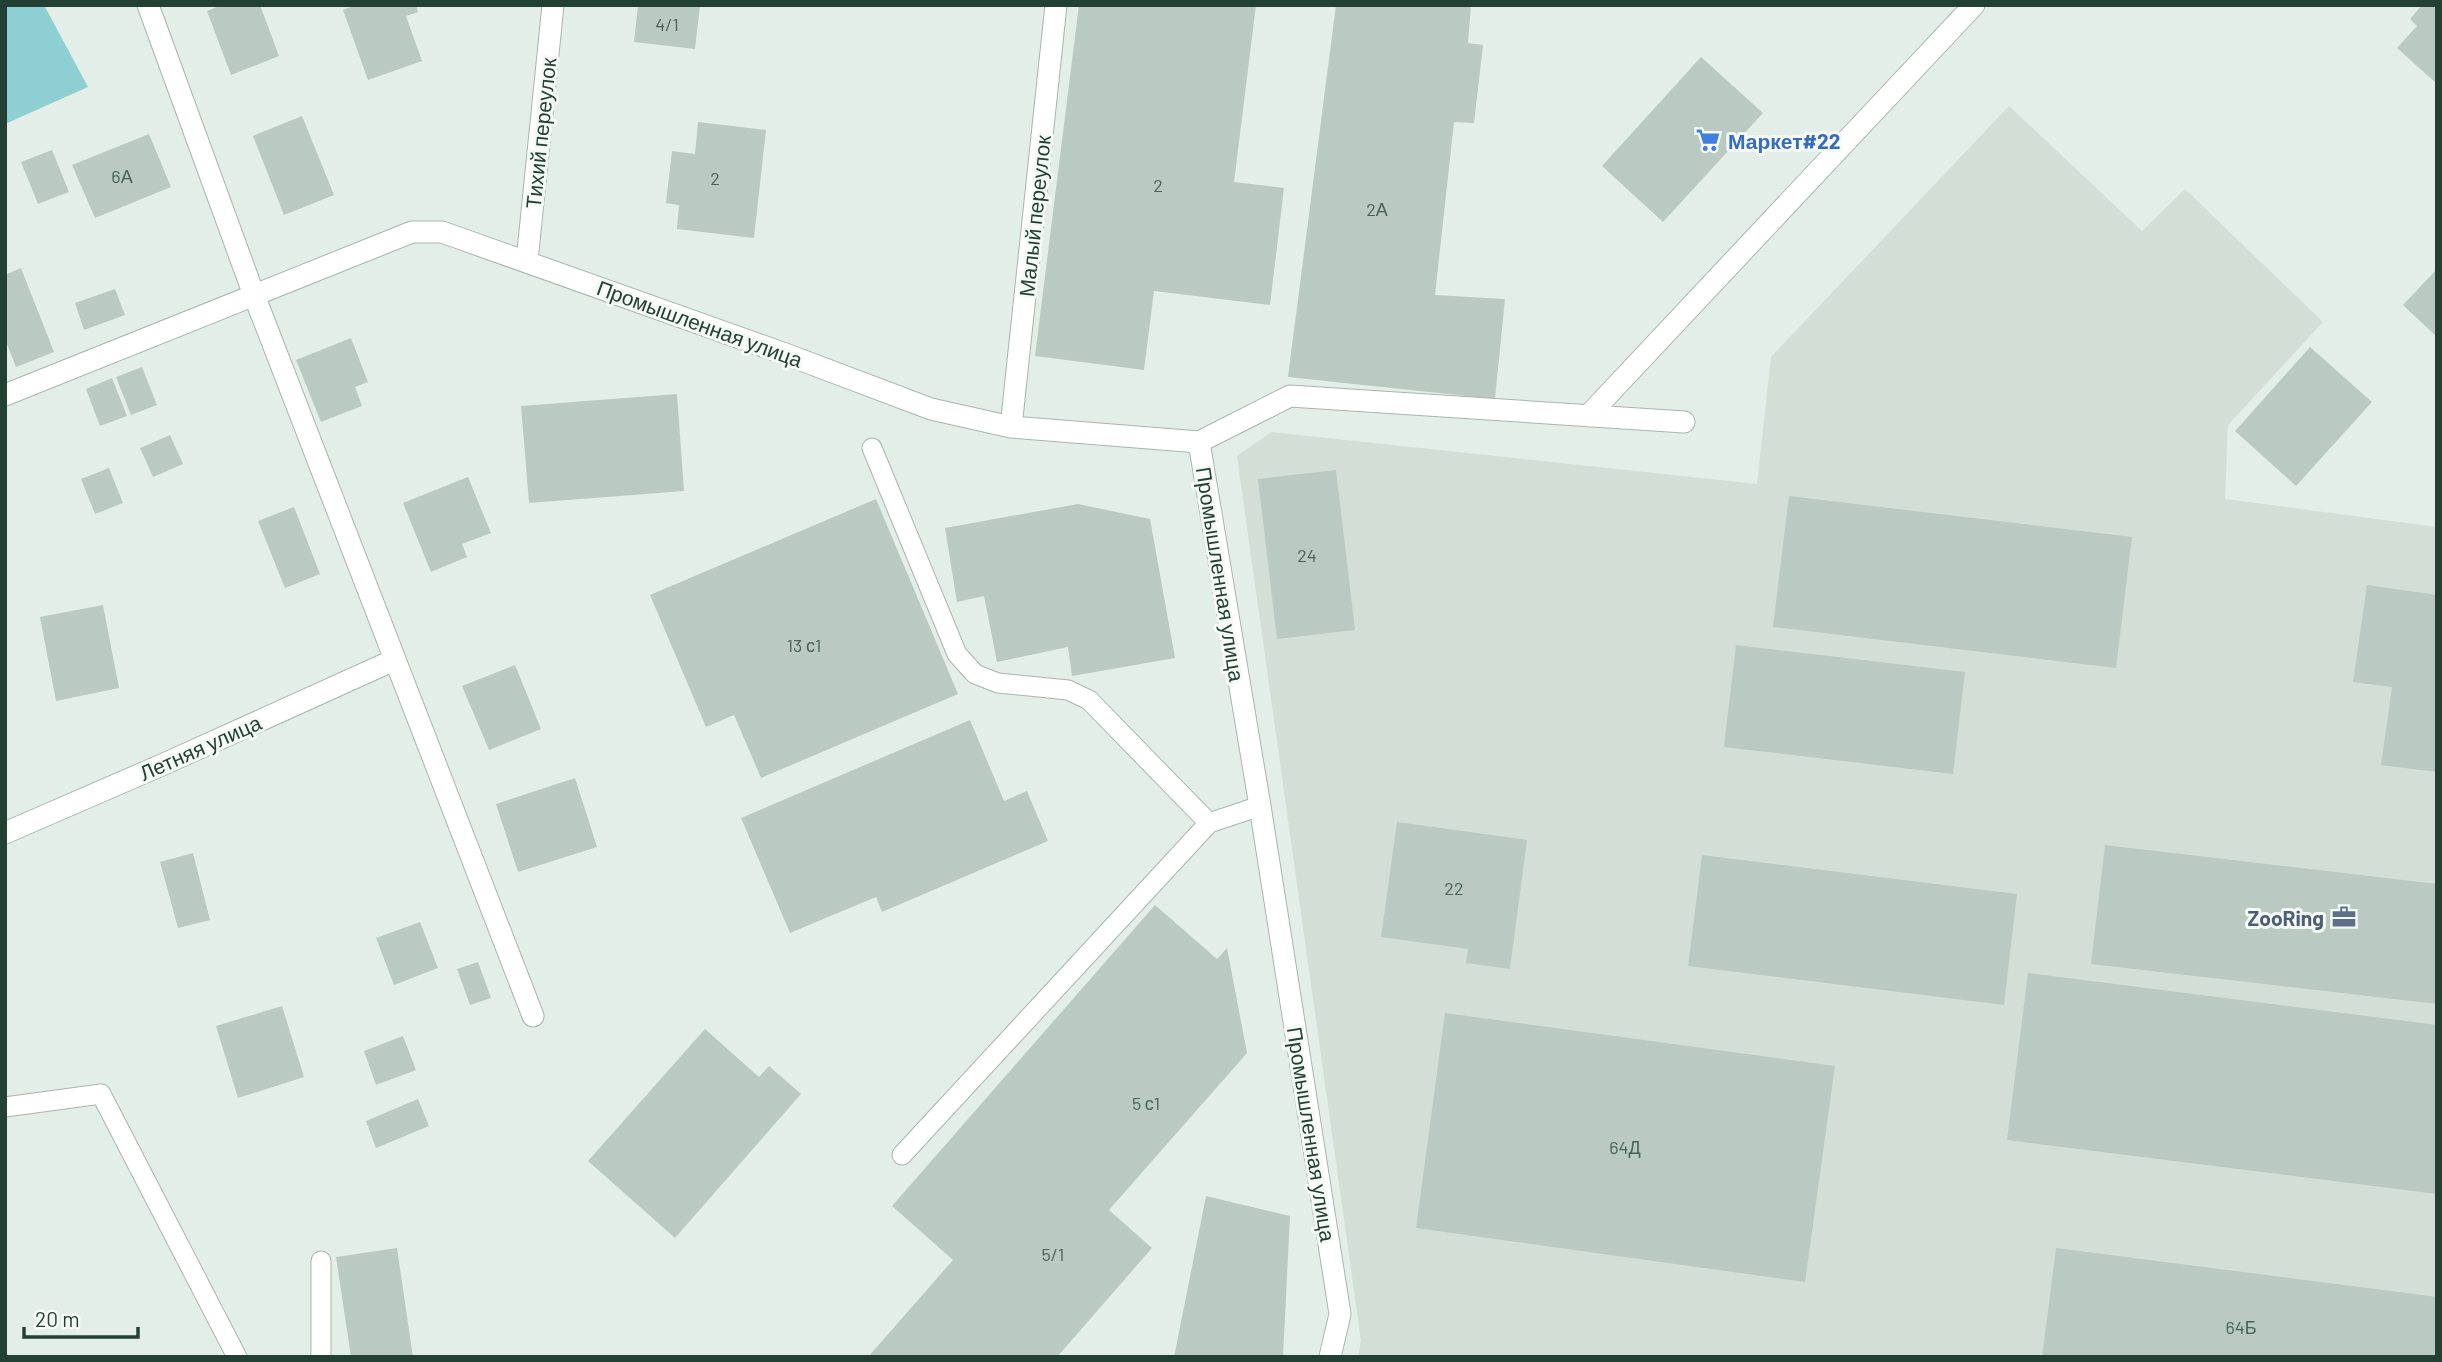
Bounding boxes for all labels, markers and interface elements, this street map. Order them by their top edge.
house number: 4/1 [655,13,679,35]
street label: Тихий переулок [520,56,560,210]
supermarket icon: Маркет#22 [1694,126,1722,154]
place label: Маркет#22 [1728,128,1840,153]
street label: Малый переулок [1013,133,1055,298]
house number: 6А [111,165,133,187]
house number: 2 [710,167,720,189]
house number: 2 [1153,174,1163,196]
house number: 2А [1366,198,1388,220]
street label: Промышленная улица [594,274,806,372]
street label: Промышленная улица [1192,465,1250,683]
house number: 24 [1297,544,1317,566]
house number: 13 с1 [787,634,821,656]
street label: Летняя улица [135,709,265,785]
house number: 22 [1444,877,1464,899]
office icon: ZooRing [2330,903,2358,931]
place label: ZooRing [2247,905,2324,930]
street label: Промышленная улица [1283,1025,1341,1243]
house number: 5 с1 [1132,1092,1160,1114]
house number: 64Д [1609,1136,1641,1158]
house number: 5/1 [1042,1243,1064,1265]
scale bar [24,1296,138,1340]
text: 20 m [35,1306,80,1331]
house number: 64Б [2225,1316,2257,1338]

